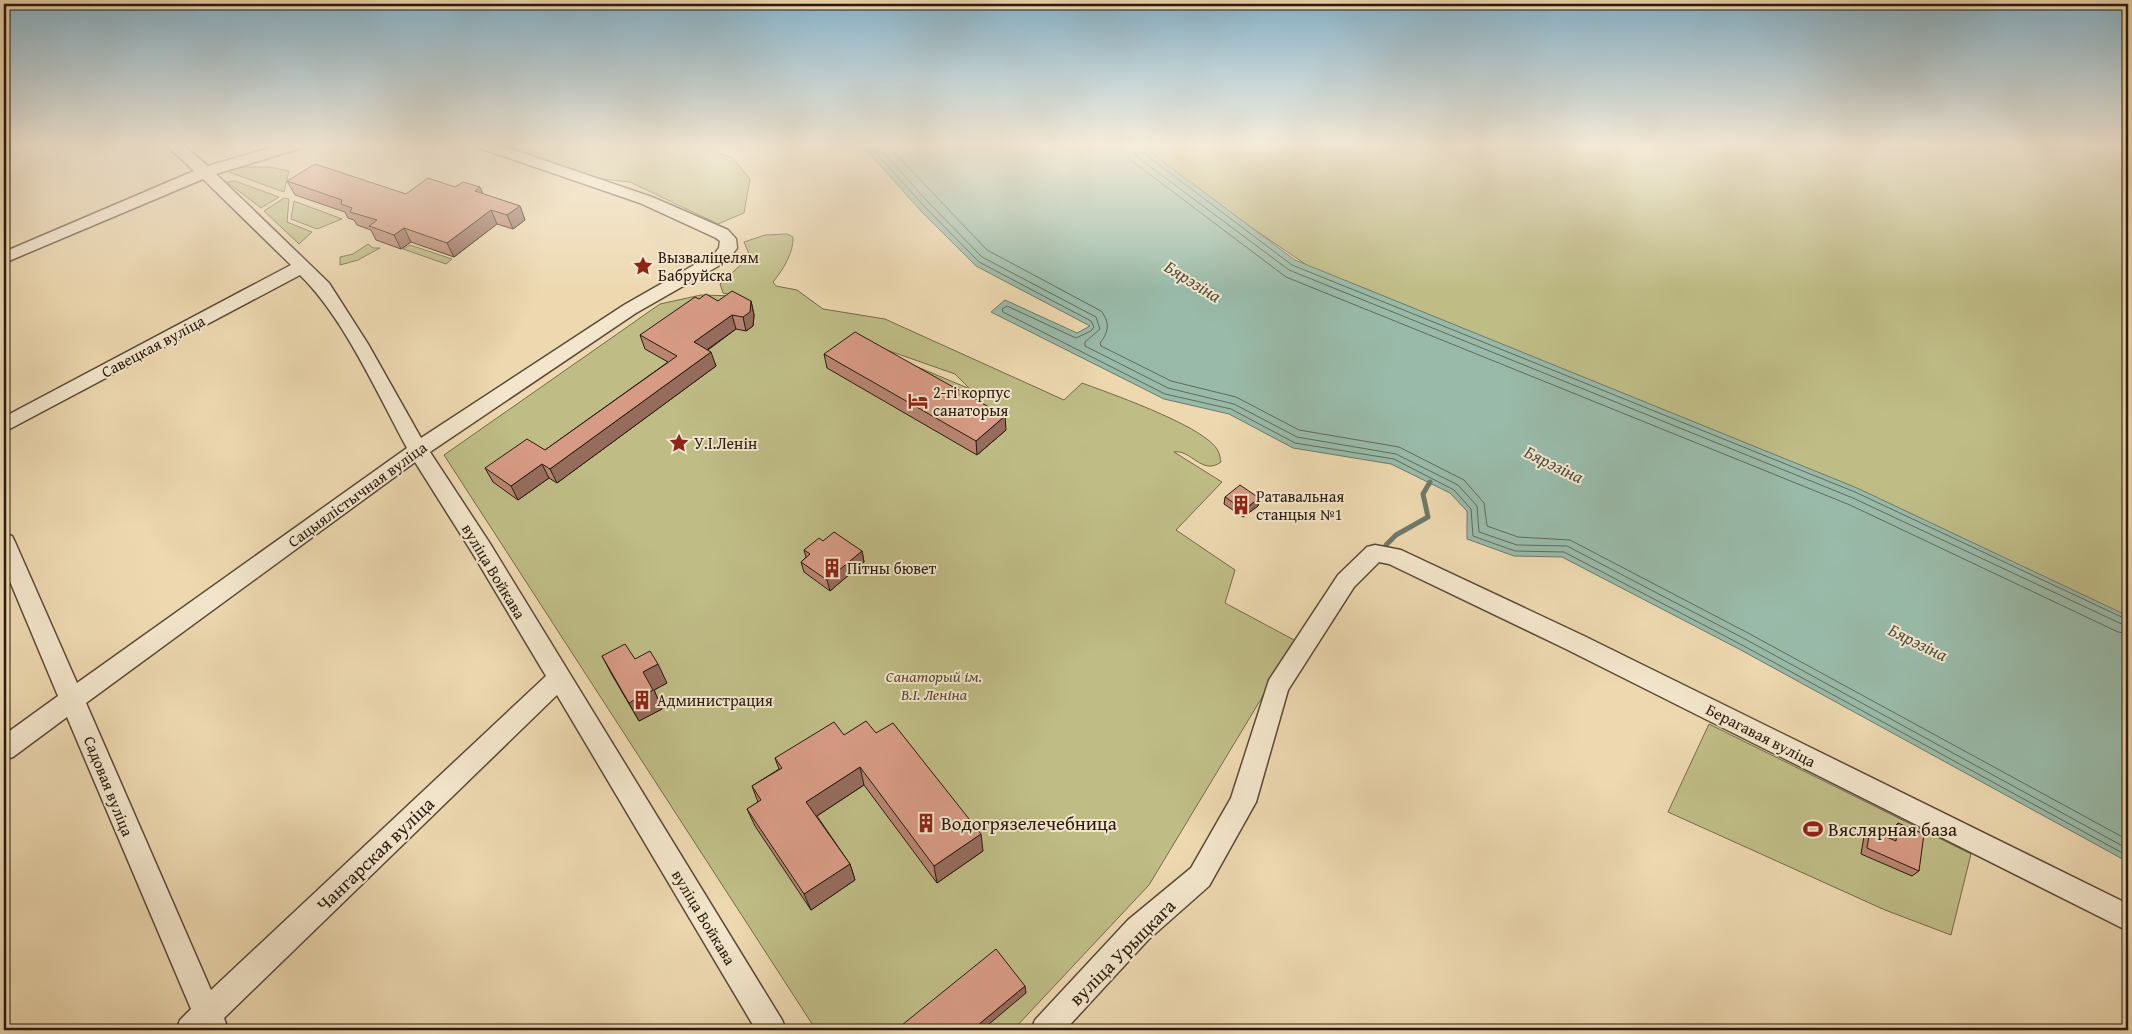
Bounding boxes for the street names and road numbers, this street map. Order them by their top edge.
street label: Савецкая вуліца [97,308,209,383]
street label: Сацыялістычная вуліца [282,435,432,553]
street label: вуліца Войкава [456,519,532,624]
street label: Берагавая вуліца [1702,697,1820,773]
street label: Садовая вуліца [78,732,140,840]
street label: Чангарская вуліца [310,790,440,918]
street label: вуліца Войкава [666,865,742,970]
street label: вуліца Урыцкага [1062,892,1182,1012]

